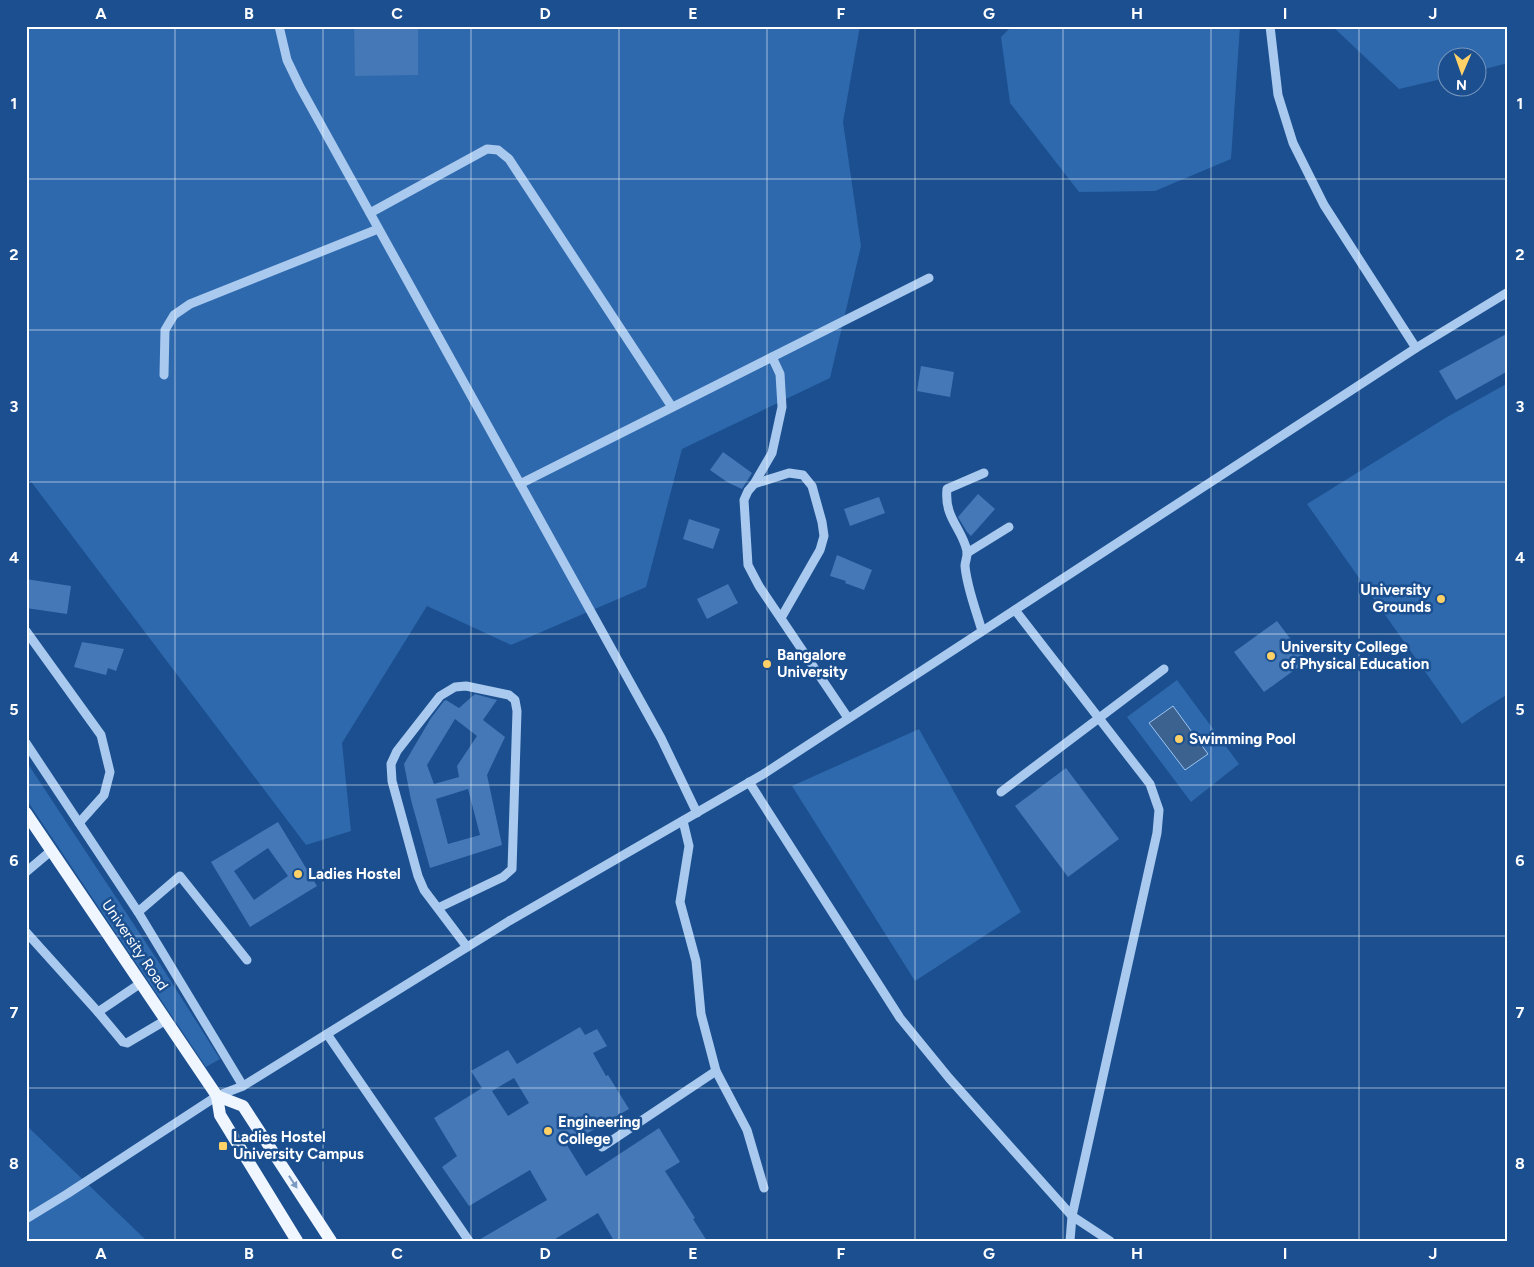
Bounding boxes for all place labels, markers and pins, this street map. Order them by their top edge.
place label: University Grounds [1360,581,1431,616]
marker: University Grounds [1435,593,1447,605]
place label: University College of Physical Education [1281,638,1429,673]
place label: Bangalore University [777,646,848,681]
marker: University College of Physical Education [1265,650,1277,662]
marker: Bangalore University [761,658,773,670]
place label: Swimming Pool [1189,730,1296,748]
marker: Swimming Pool [1173,733,1185,745]
place label: Ladies Hostel [308,865,401,883]
marker: Ladies Hostel [292,868,304,880]
place label: Engineering College [558,1113,641,1148]
marker: Engineering College [542,1125,554,1137]
place label: Ladies Hostel University Campus [233,1128,364,1163]
marker: Ladies Hostel University Campus [217,1140,229,1152]

